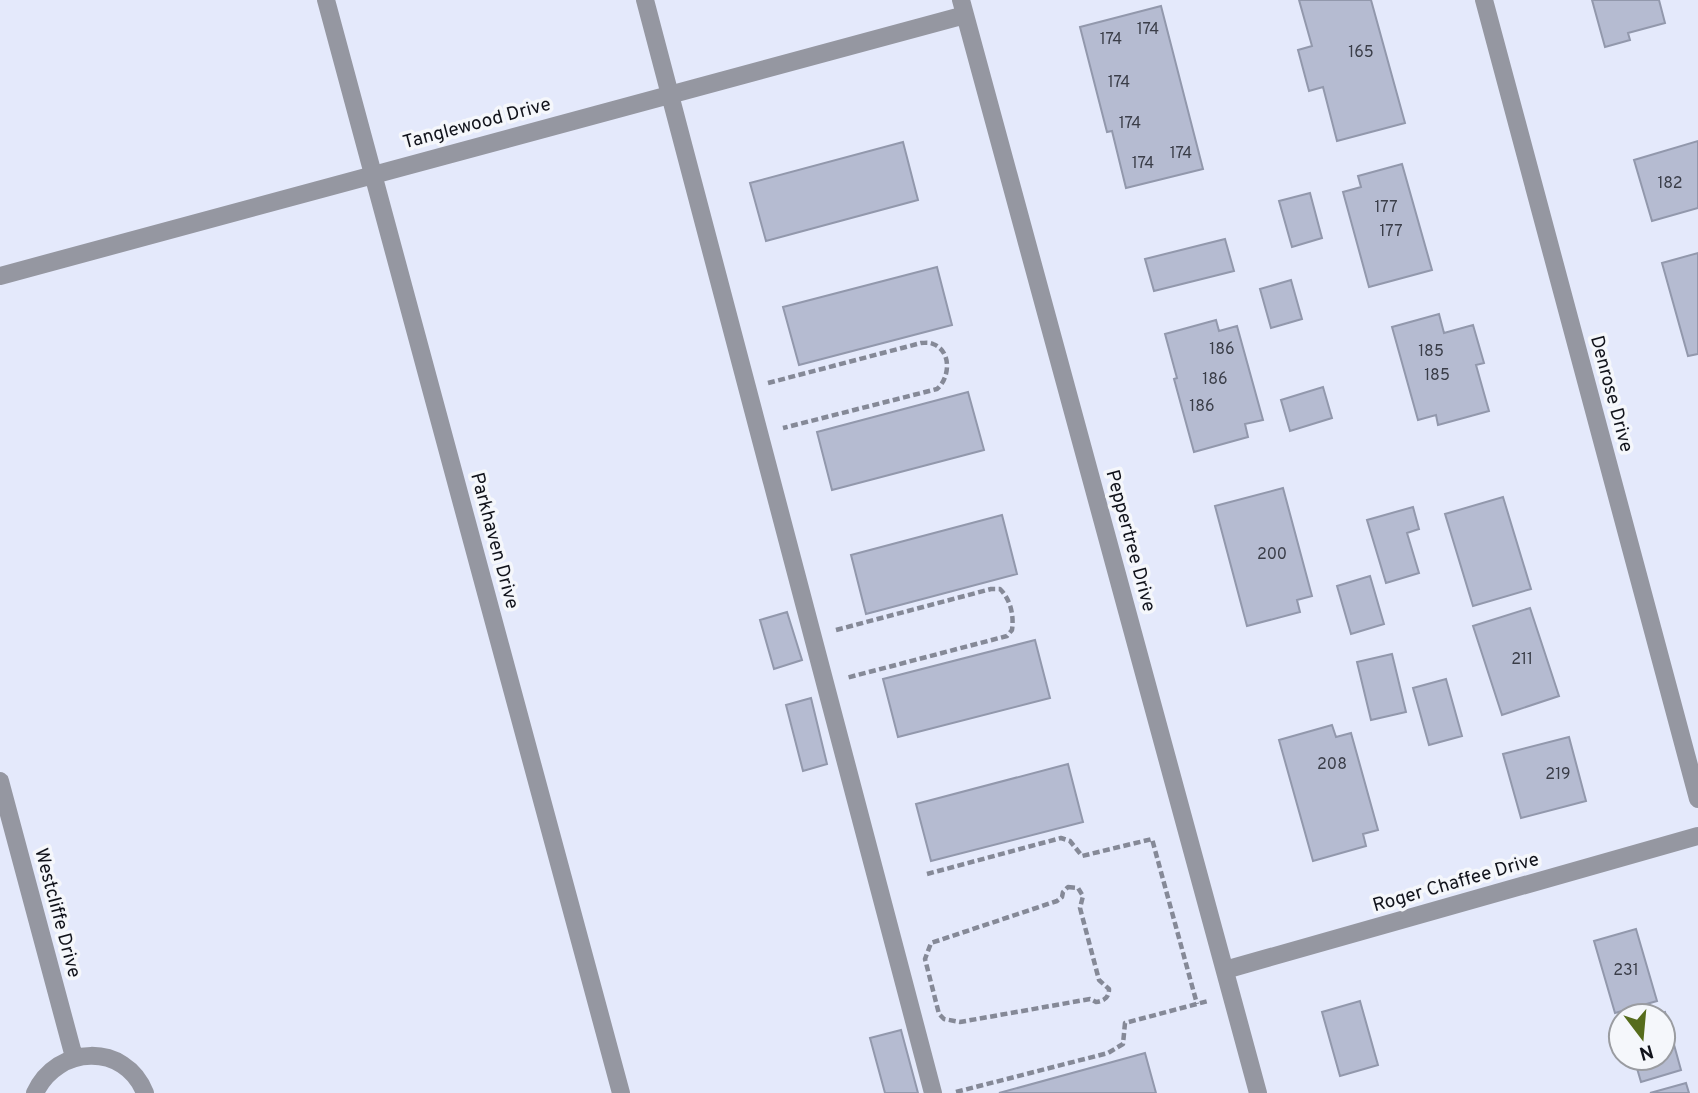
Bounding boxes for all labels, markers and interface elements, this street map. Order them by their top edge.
house number: 174 [1137,20,1159,40]
house number: 174 [1100,30,1122,50]
house number: 165 [1348,43,1374,63]
house number: 174 [1108,73,1130,93]
street label: Tanglewood Drive [400,93,554,155]
house number: 174 [1119,114,1141,134]
house number: 174 [1170,144,1192,164]
house number: 174 [1132,154,1154,174]
house number: 182 [1657,174,1683,194]
house number: 177 [1374,198,1398,218]
house number: 177 [1379,222,1403,242]
street label: Denrose Drive [1584,333,1638,455]
house number: 186 [1209,340,1235,360]
house number: 185 [1418,342,1444,362]
house number: 185 [1424,366,1450,386]
house number: 186 [1202,370,1228,390]
house number: 186 [1189,397,1215,417]
street label: Peppertree Drive [1100,467,1160,615]
street label: Parkhaven Drive [464,470,524,612]
house number: 200 [1257,545,1287,565]
house number: 211 [1511,650,1533,670]
house number: 208 [1317,755,1347,775]
house number: 219 [1545,765,1571,785]
street label: Westcliffe Drive [28,846,86,980]
street label: Roger Chaffee Drive [1370,848,1542,918]
house number: 231 [1613,961,1639,981]
north arrow [1607,1002,1677,1072]
text: N [1636,1038,1656,1065]

